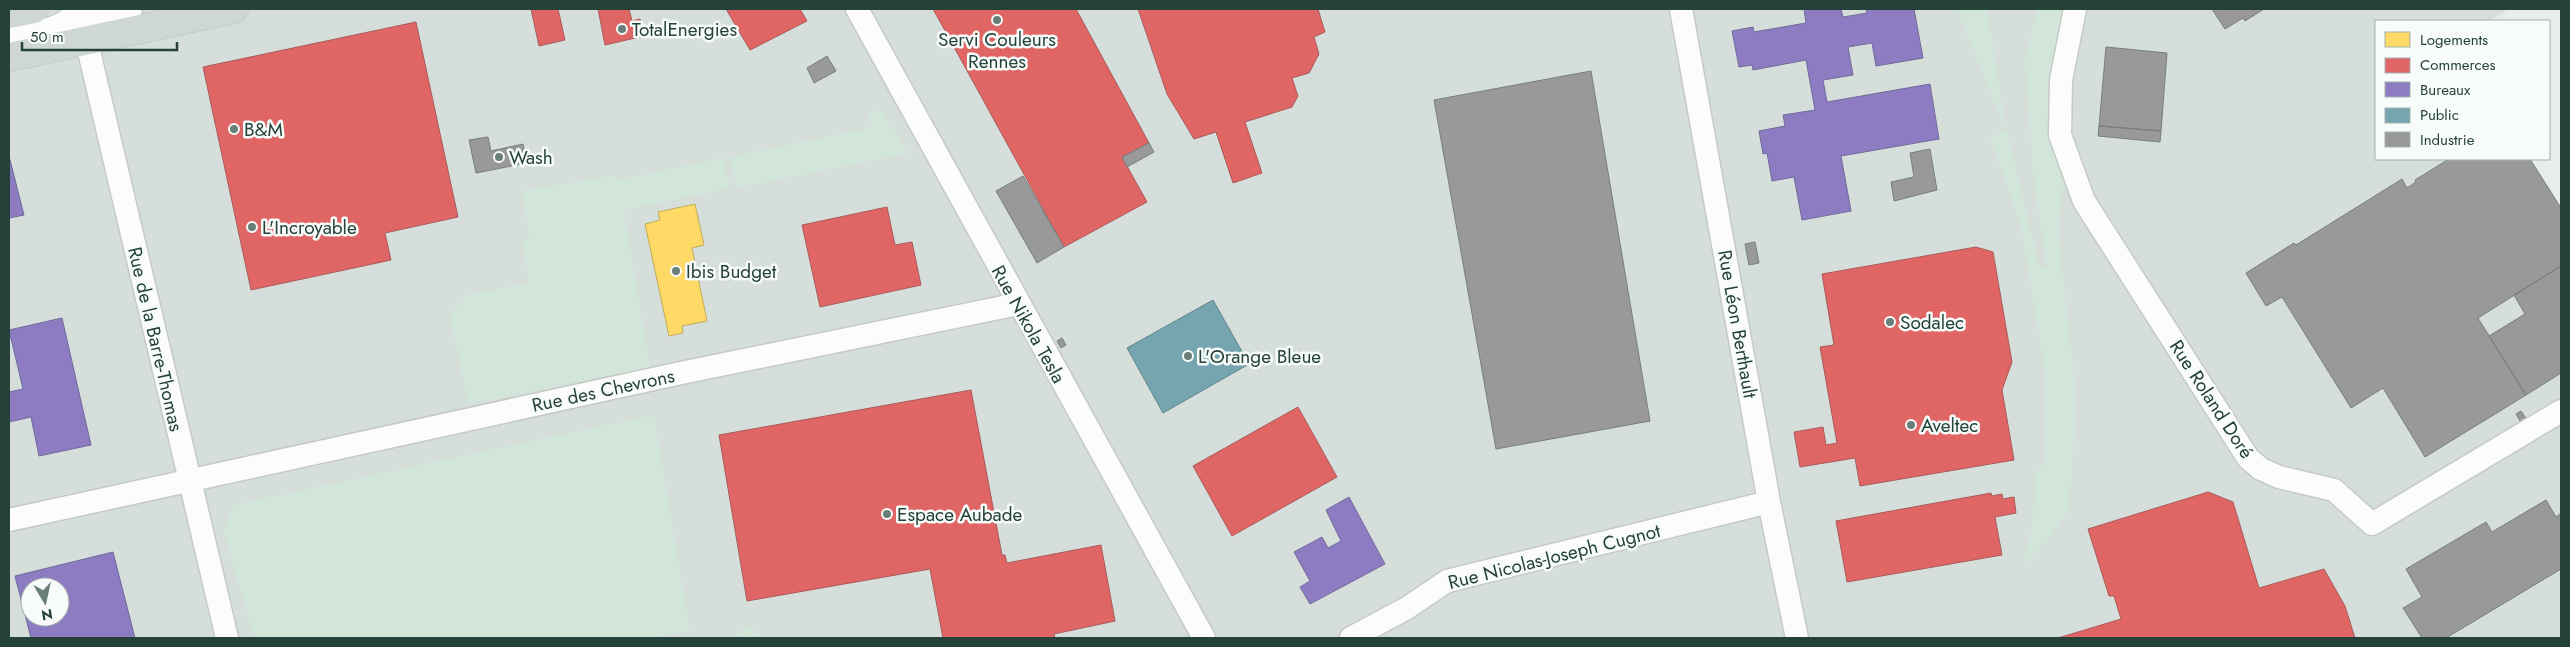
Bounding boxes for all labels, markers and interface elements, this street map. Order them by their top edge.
marker: Servi Couleurs Rennes [991,14,1003,26]
place label: TotalEnergies [632,16,737,43]
scale bar [22,20,178,52]
legend [2375,20,2550,160]
marker: TotalEnergies [616,23,628,35]
text: 50 m [30,26,64,48]
place label: Servi Couleurs Rennes [938,26,1056,75]
text: Logements [2420,29,2488,51]
text: Commerces [2420,54,2495,76]
text: Bureaux [2420,79,2471,101]
text: Public [2420,104,2459,126]
place label: B&M [244,116,283,143]
marker: B&M [228,123,240,135]
text: Industrie [2420,129,2475,151]
place label: Wash [509,144,553,171]
marker: Wash [493,151,505,163]
place label: L'Incroyable [262,214,357,241]
marker: L'Incroyable [246,221,258,233]
street label: Rue de la Barre-Thomas [121,244,190,434]
street label: Rue Léon Berthault [1711,248,1764,401]
place label: Ibis Budget [686,258,777,285]
street label: Rue Nikola Tesla [985,260,1072,388]
marker: Ibis Budget [670,265,682,277]
place label: Sodalec [1900,309,1964,336]
marker: Sodalec [1884,316,1896,328]
street label: Rue Roland Doré [2163,335,2260,464]
place label: L'Orange Bleue [1198,343,1321,370]
marker: L'Orange Bleue [1182,350,1194,362]
street label: Rue des Chevrons [529,362,677,419]
place label: Aveltec [1921,412,1978,439]
marker: Aveltec [1905,419,1917,431]
place label: Espace Aubade [897,501,1023,528]
marker: Espace Aubade [881,508,893,520]
street label: Rue Nicolas-Joseph Cugnot [1445,517,1664,596]
north arrow [20,577,70,627]
text: N [40,604,54,626]

